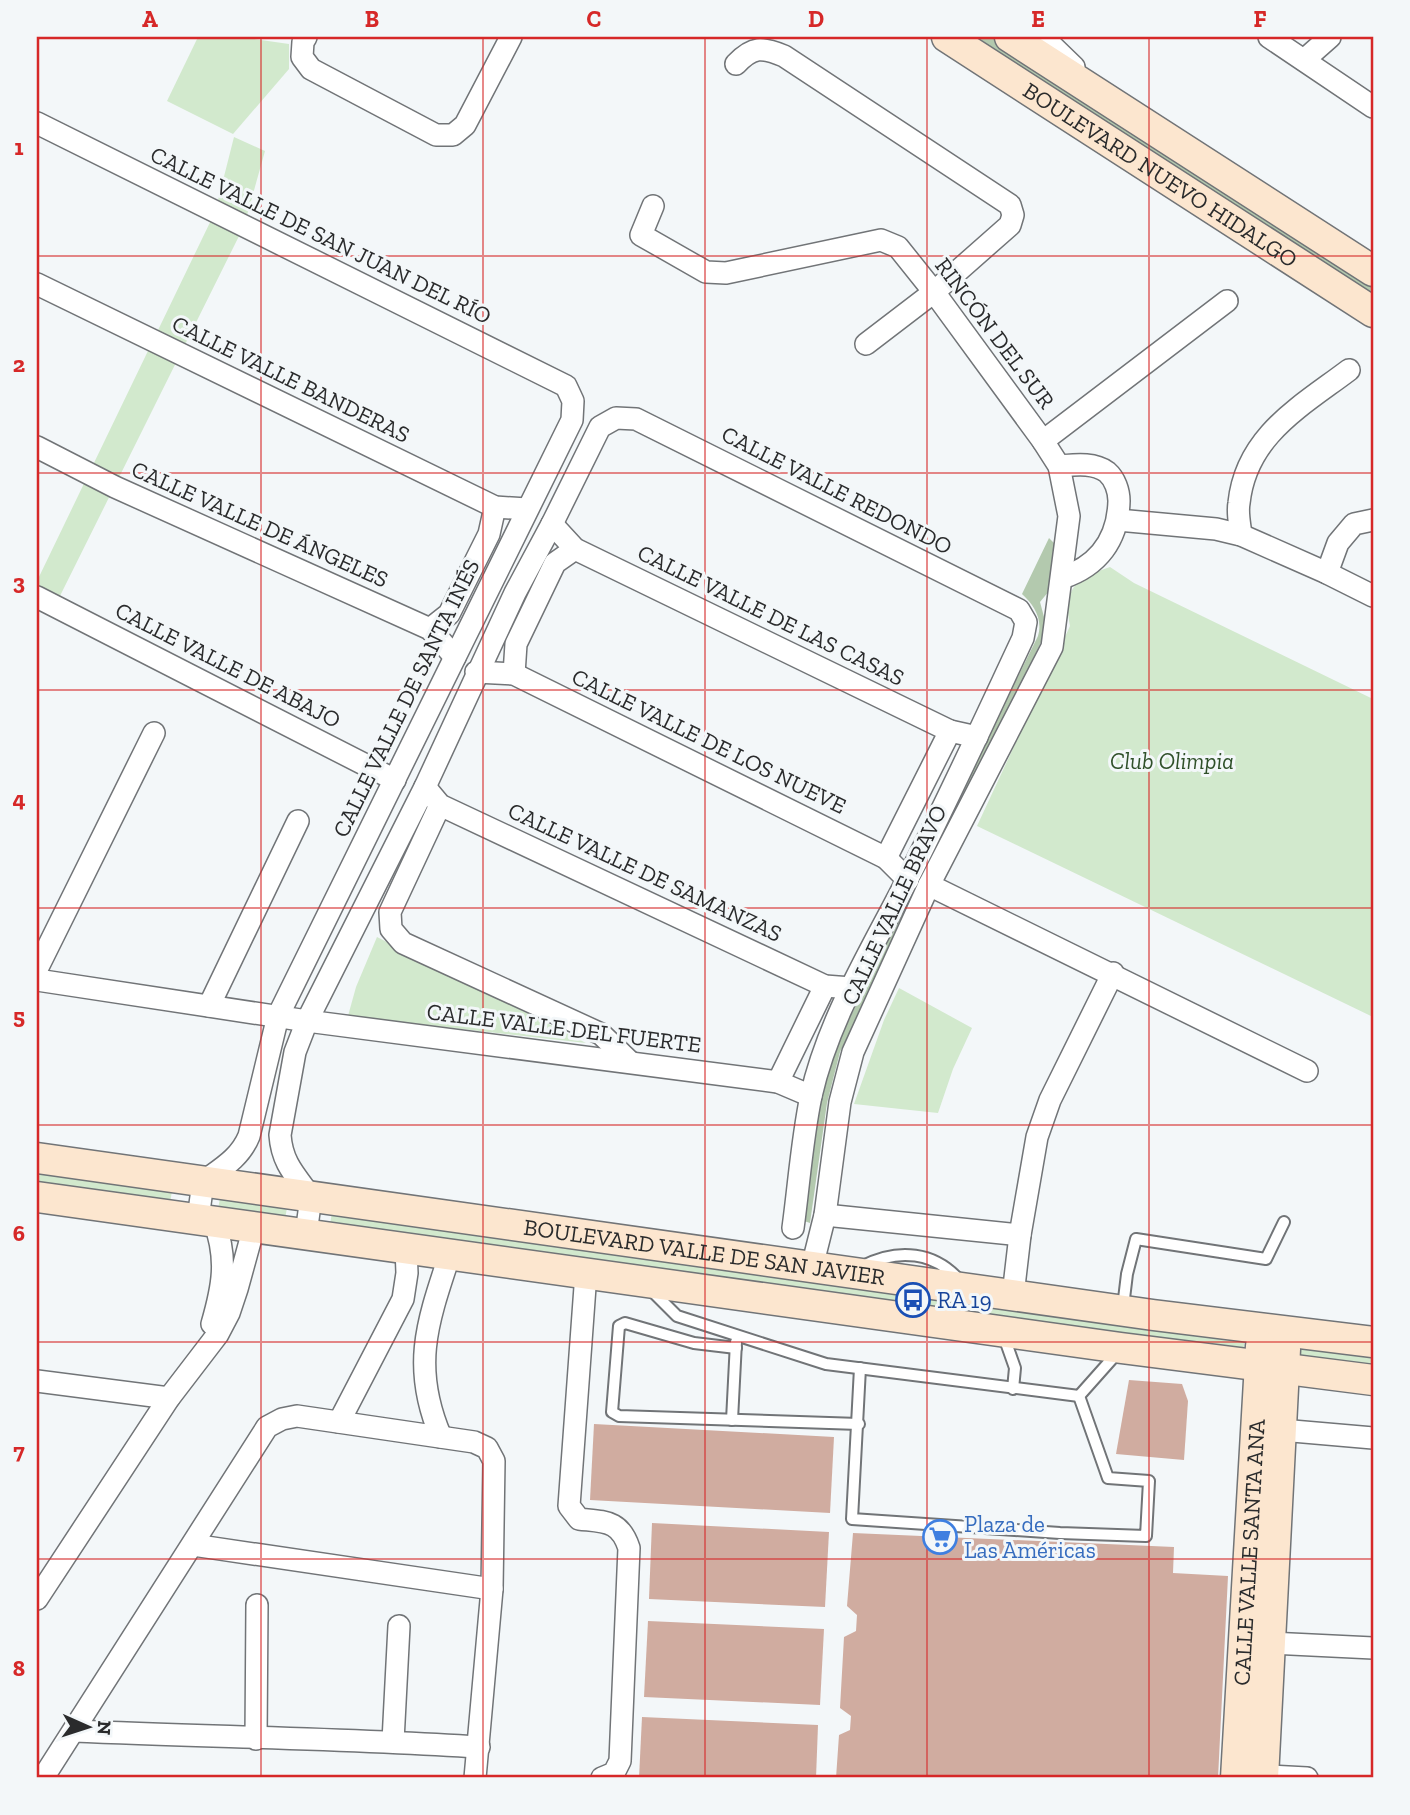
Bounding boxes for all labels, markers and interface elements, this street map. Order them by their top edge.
text: A [142,5,158,33]
text: B [365,5,379,33]
text: C [587,5,601,33]
text: D [808,5,824,33]
text: E [1031,5,1045,33]
text: F [1253,5,1267,33]
street label: BOULEVARD NUEVO HIDALGO [1018,76,1303,273]
text: 1 [14,133,24,161]
street label: CALLE VALLE DE SAN JUAN DEL RÍO [146,140,496,330]
street label: RINCÓN DEL SUR [929,252,1061,414]
street label: CALLE VALLE BANDERAS [168,309,414,449]
text: 2 [13,350,25,378]
street label: CALLE VALLE REDONDO [717,420,957,560]
street label: CALLE VALLE DE ÁNGELES [127,455,393,593]
street label: CALLE VALLE DE LAS CASAS [633,538,909,692]
street label: CALLE VALLE DE SANTA INÉS [326,554,486,842]
text: 3 [13,568,25,596]
street label: CALLE VALLE DE ABAJO [111,596,345,734]
street label: CALLE VALLE DE LOS NUEVE [567,662,851,820]
park label: Club Olimpia [1110,747,1234,775]
text: 4 [12,785,26,813]
street label: CALLE VALLE DE SAMANZAS [504,796,786,948]
street label: CALLE VALLE BRAVO [835,801,953,1009]
street label: CALLE VALLE DEL FUERTE [425,997,703,1059]
text: 5 [13,1002,25,1030]
street label: BOULEVARD VALLE DE SAN JAVIER [522,1213,887,1291]
text: 6 [13,1219,25,1247]
bus stop icon: RA 19 [894,1281,932,1319]
place label: RA 19 [937,1286,992,1314]
street label: CALLE VALLE SANTA ANA [1227,1417,1271,1686]
text: 7 [13,1437,25,1465]
place label: Plaza de Las Américas [964,1510,1096,1564]
supermarket icon: Plaza de Las Américas [921,1518,959,1556]
text: 8 [13,1654,25,1682]
north arrow [52,1692,122,1762]
text: N [93,1720,116,1736]

